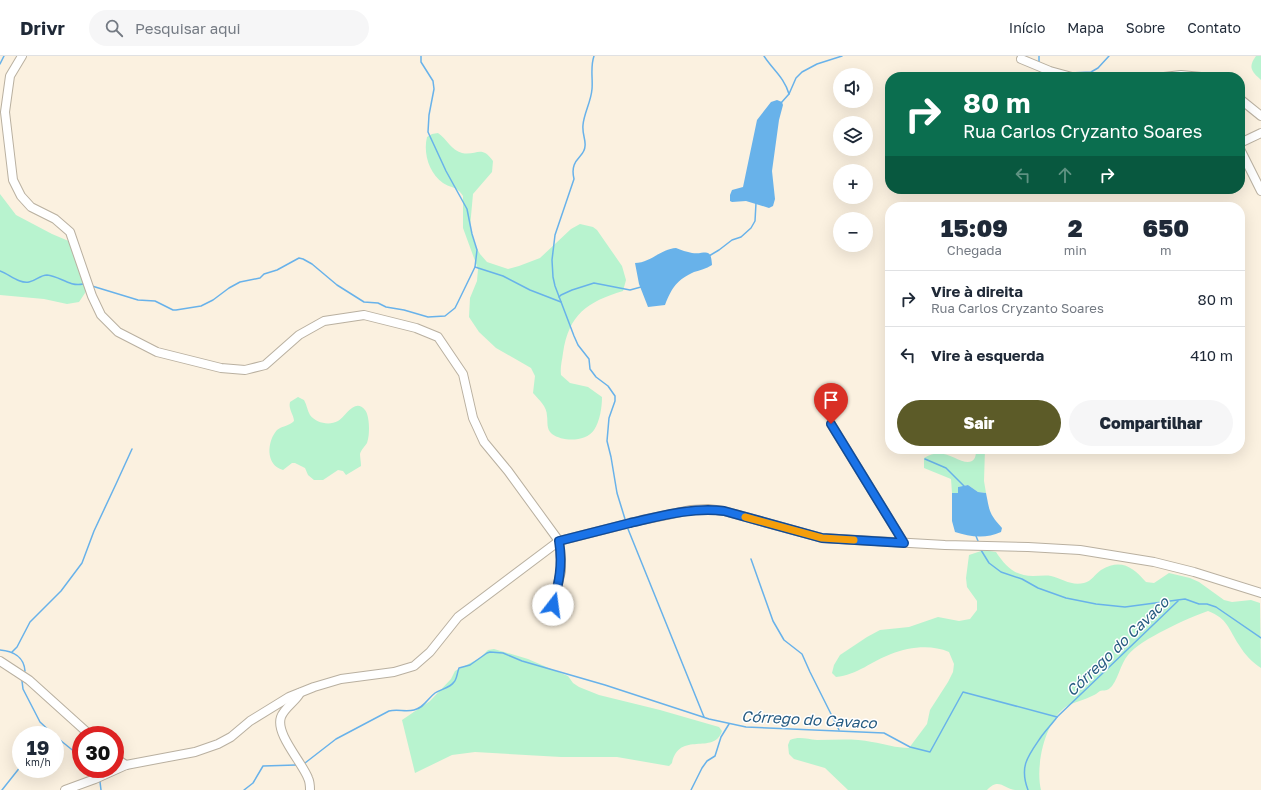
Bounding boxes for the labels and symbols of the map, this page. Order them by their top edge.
pin [814,383,848,424]
position arrow [532,584,574,626]
water label: Córrego do Cavaco [1062,592,1173,700]
water label: Córrego do Cavaco [741,706,878,733]
speed limit sign: 30 [72,726,124,778]

